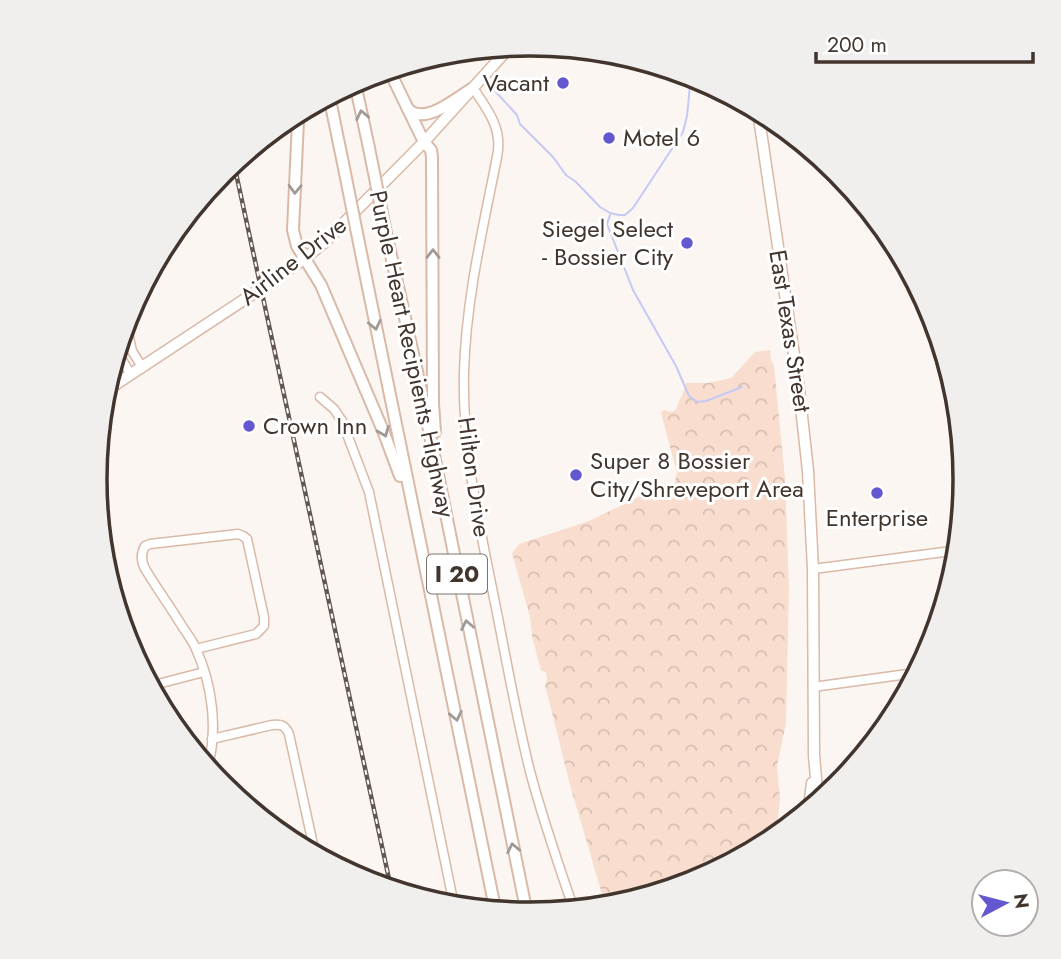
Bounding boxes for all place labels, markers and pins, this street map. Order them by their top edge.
place label: Vacant [483,65,549,100]
marker: Vacant [555,75,571,91]
place label: Motel 6 [623,120,700,155]
marker: Motel 6 [601,130,617,146]
place label: Siegel Select - Bossier City [542,211,673,274]
marker: Siegel Select - Bossier City [679,235,695,251]
place label: Crown Inn [263,408,367,443]
marker: Crown Inn [241,418,257,434]
place label: Super 8 Bossier City/Shreveport Area [590,443,804,506]
marker: Super 8 Bossier City/Shreveport Area [568,467,584,483]
marker: Enterprise [869,485,885,501]
place label: Enterprise [826,500,928,535]

